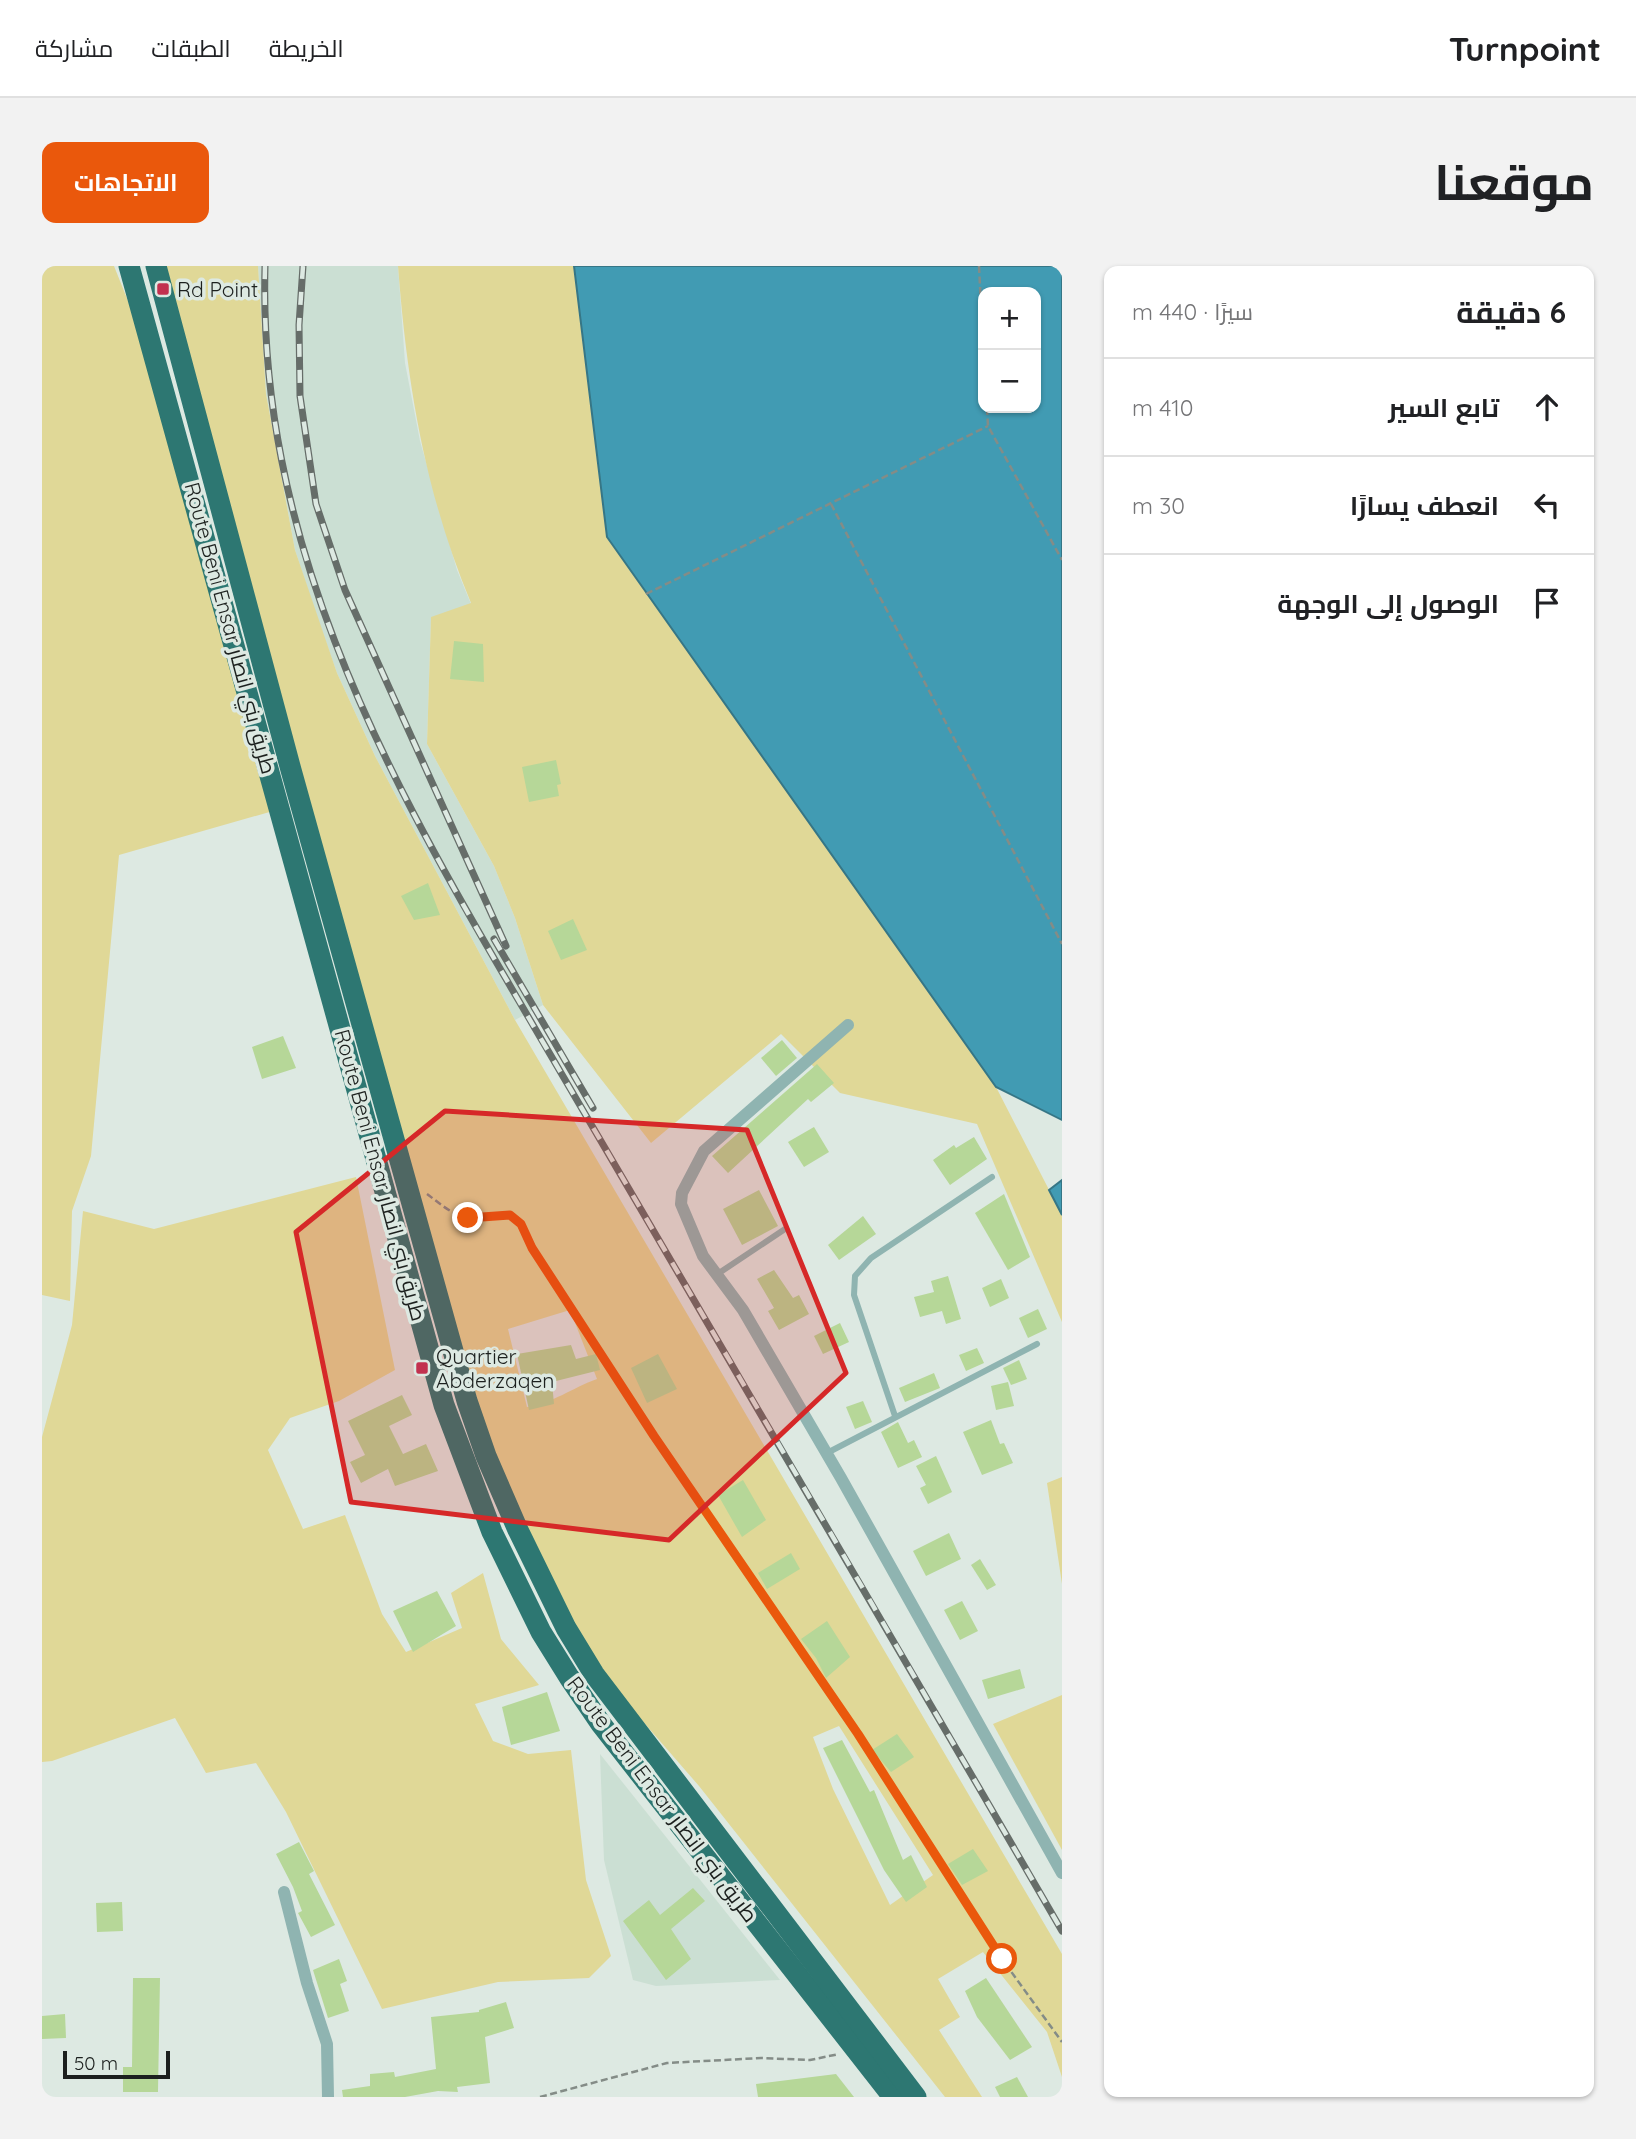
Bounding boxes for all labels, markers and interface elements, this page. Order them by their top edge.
text: Turnpoint [1449,28,1601,69]
text: مشاركة [35,33,113,63]
text: الطبقات [151,33,231,63]
text: الخريطة [269,33,344,63]
button: الاتجاهات [42,142,209,223]
text: موقعنا [1434,151,1594,212]
place label: Rd Point [177,276,258,302]
marker: Rd Point [155,281,171,297]
map controls [978,287,1041,413]
button: + [978,287,1041,350]
text: 6 دقيقة [1456,293,1566,331]
text: سيرًا · 440 m [1132,297,1253,326]
button: − [978,350,1041,413]
icon: ahead [1528,388,1566,426]
text: تابع السير [1388,391,1499,424]
text: 410 m [1132,393,1193,422]
street label: Route Beni Ensar طريق بني انصار [176,479,283,778]
icon: left [1528,486,1566,524]
text: انعطف يسارًا [1350,489,1499,522]
text: 30 m [1132,491,1185,520]
icon: arrive [1528,584,1566,622]
text: الوصول إلى الوجهة [1277,587,1499,620]
street label: Route Beni Ensar طريق بني انصار [326,1026,433,1325]
route end [452,1202,483,1233]
place label: Quartier Abderzaqen [436,1343,555,1393]
marker: Quartier Abderzaqen [414,1360,430,1376]
street label: Route Beni Ensar طريق بني انصار [559,1671,764,1929]
route start [986,1943,1017,1974]
scale bar [63,2048,170,2080]
text: 50 m [74,2051,118,2075]

